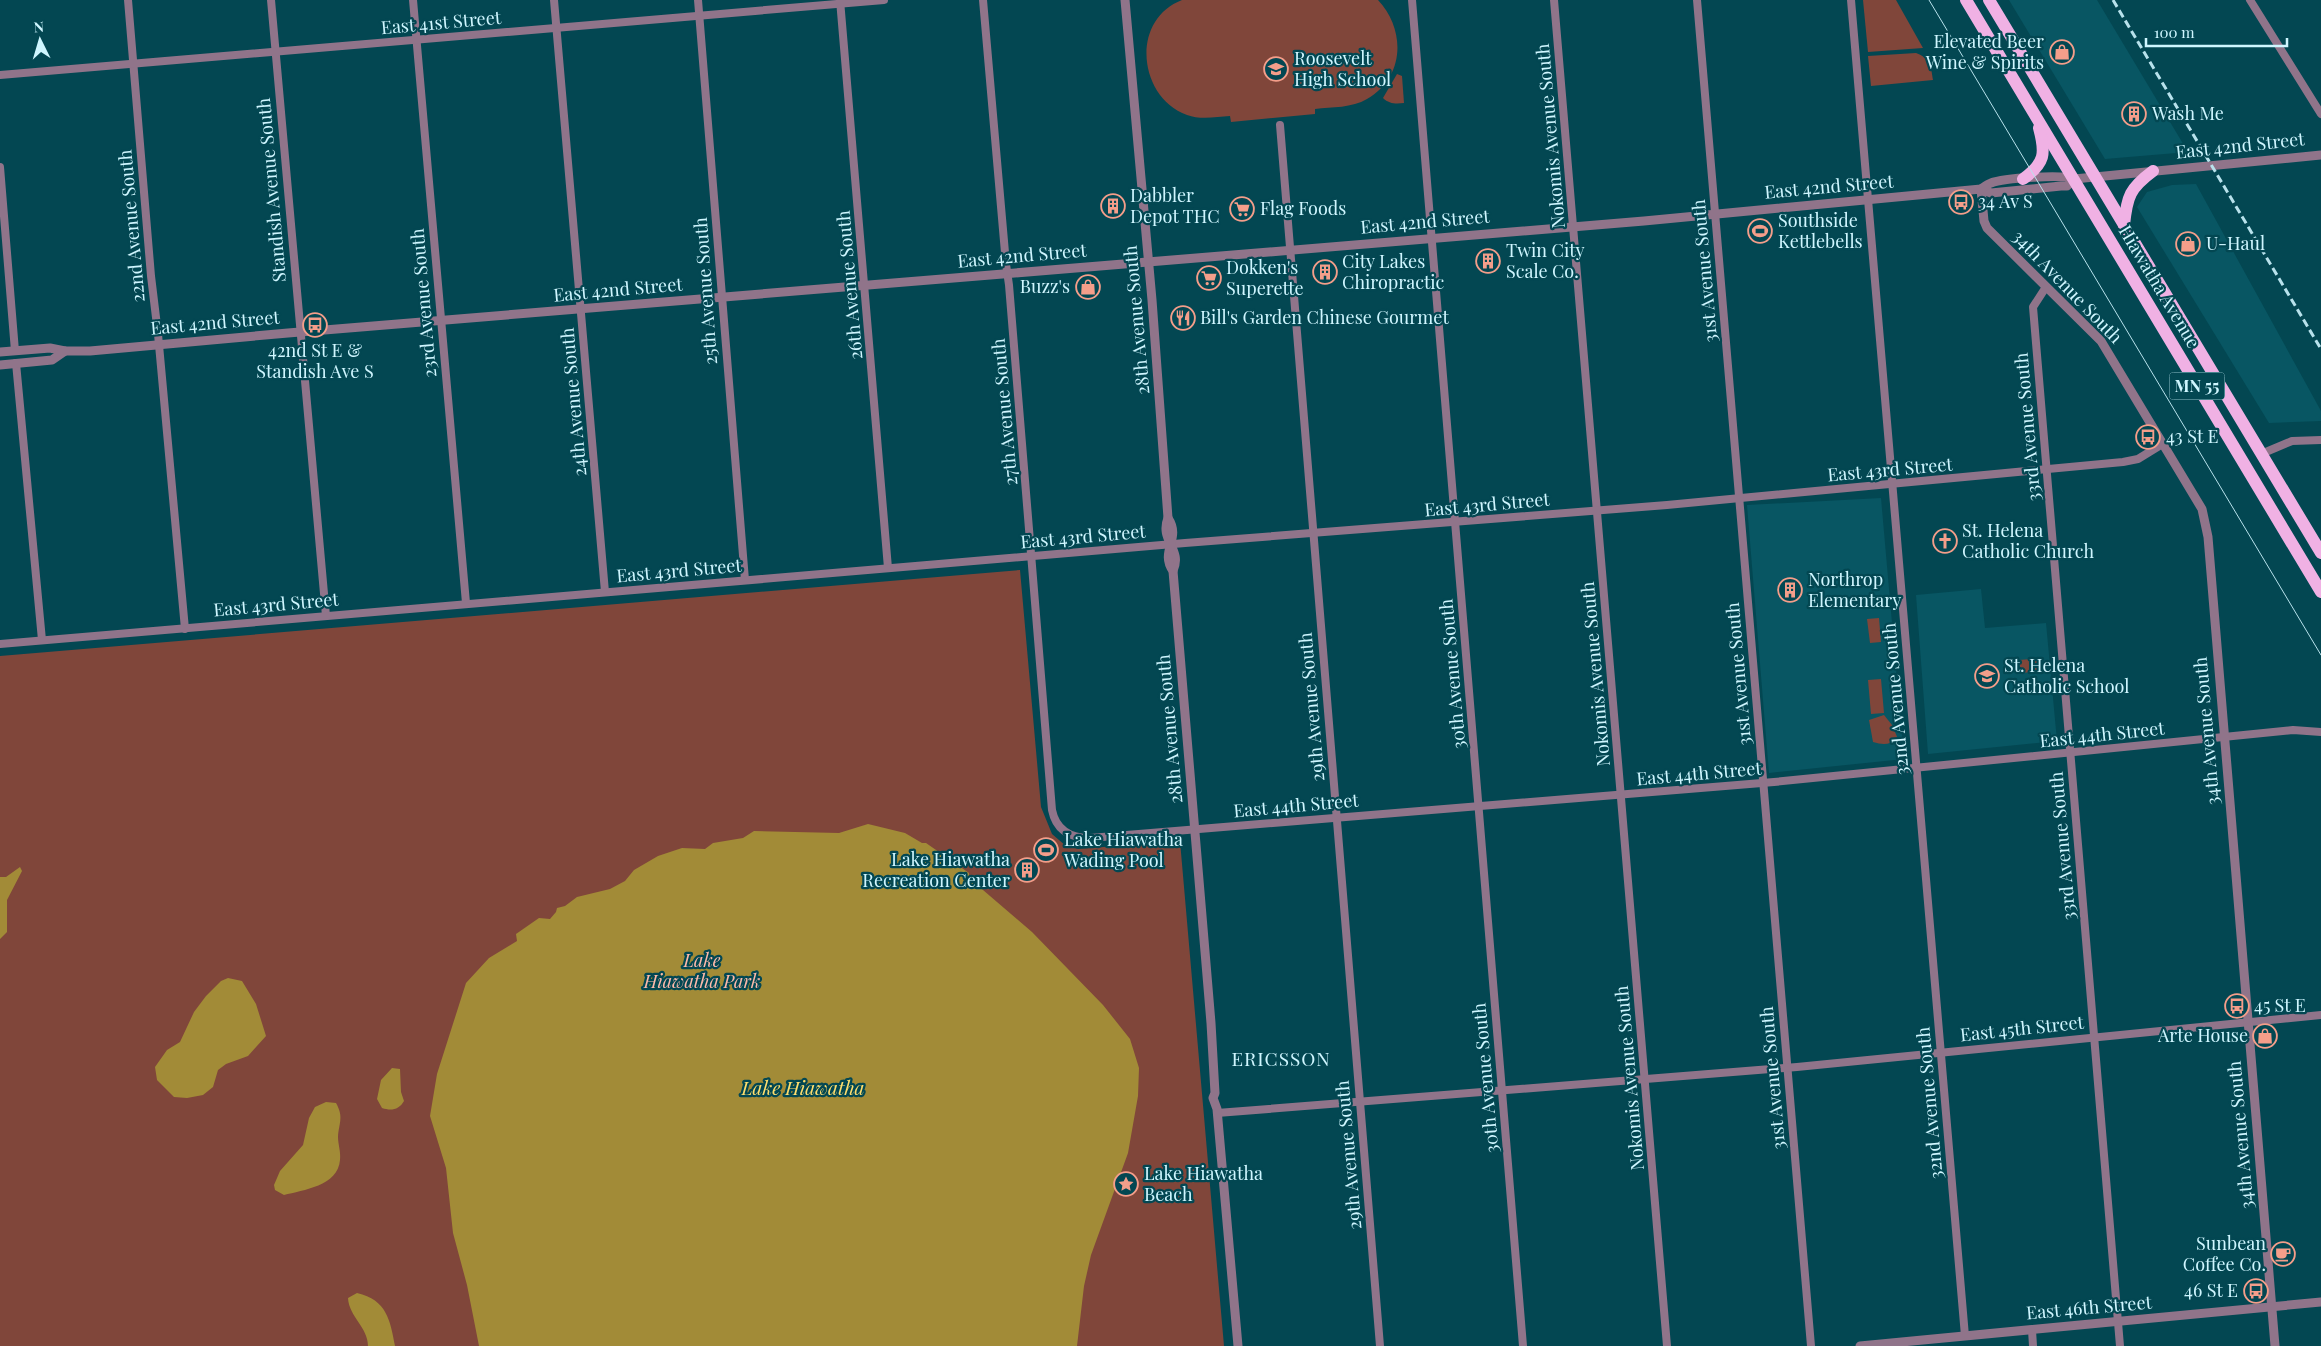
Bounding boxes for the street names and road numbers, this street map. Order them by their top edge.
street label: East 41st Street [380,5,503,39]
street label: Nokomis Avenue South [1530,42,1570,229]
street label: Standish Avenue South [251,97,291,283]
street label: East 42nd Street [2174,126,2306,164]
street label: 22nd Avenue South [112,148,150,303]
street label: East 42nd Street [1763,168,1895,204]
street label: 31st Avenue South [1686,198,1722,344]
street label: East 42nd Street [1359,203,1491,239]
street label: 26th Avenue South [830,209,867,361]
street label: 25th Avenue South [688,216,722,366]
street label: Hiawatha Avenue [2114,221,2206,352]
street label: 34th Avenue South [2007,224,2128,348]
street label: 23rd Avenue South [404,227,441,379]
street label: East 42nd Street [956,237,1088,273]
street label: 28th Avenue South [1117,244,1154,396]
street label: East 42nd Street [552,271,684,307]
street label: East 42nd Street [149,304,281,340]
street label: 24th Avenue South [555,326,591,477]
street label: 27th Avenue South [986,337,1022,487]
street label: 33rd Avenue South [2009,351,2045,502]
road number: MN 55 [2170,372,2224,400]
street label: East 43rd Street [1826,452,1954,486]
street label: East 43rd Street [1423,487,1551,521]
street label: East 43rd Street [1019,519,1147,553]
street label: East 43rd Street [615,553,743,587]
street label: Nokomis Avenue South [1575,580,1615,767]
street label: East 43rd Street [212,587,340,621]
street label: 30th Avenue South [1433,598,1471,750]
street label: 31st Avenue South [1720,601,1756,747]
street label: 32nd Avenue South [1876,622,1914,776]
street label: 29th Avenue South [1292,631,1329,783]
street label: 28th Avenue South [1150,653,1187,805]
street label: 34th Avenue South [2188,656,2224,806]
street label: East 44th Street [2038,715,2166,753]
street label: East 44th Street [1635,756,1763,790]
street label: 33rd Avenue South [2044,770,2080,921]
street label: East 44th Street [1232,788,1360,822]
street label: Nokomis Avenue South [1609,984,1649,1171]
street label: 30th Avenue South [1466,1002,1504,1154]
street label: 31st Avenue South [1754,1005,1790,1151]
street label: East 45th Street [1959,1010,2086,1046]
street label: 32nd Avenue South [1910,1026,1948,1180]
street label: 34th Avenue South [2222,1060,2258,1210]
street label: 29th Avenue South [1329,1079,1366,1231]
street label: East 46th Street [2025,1290,2153,1324]

